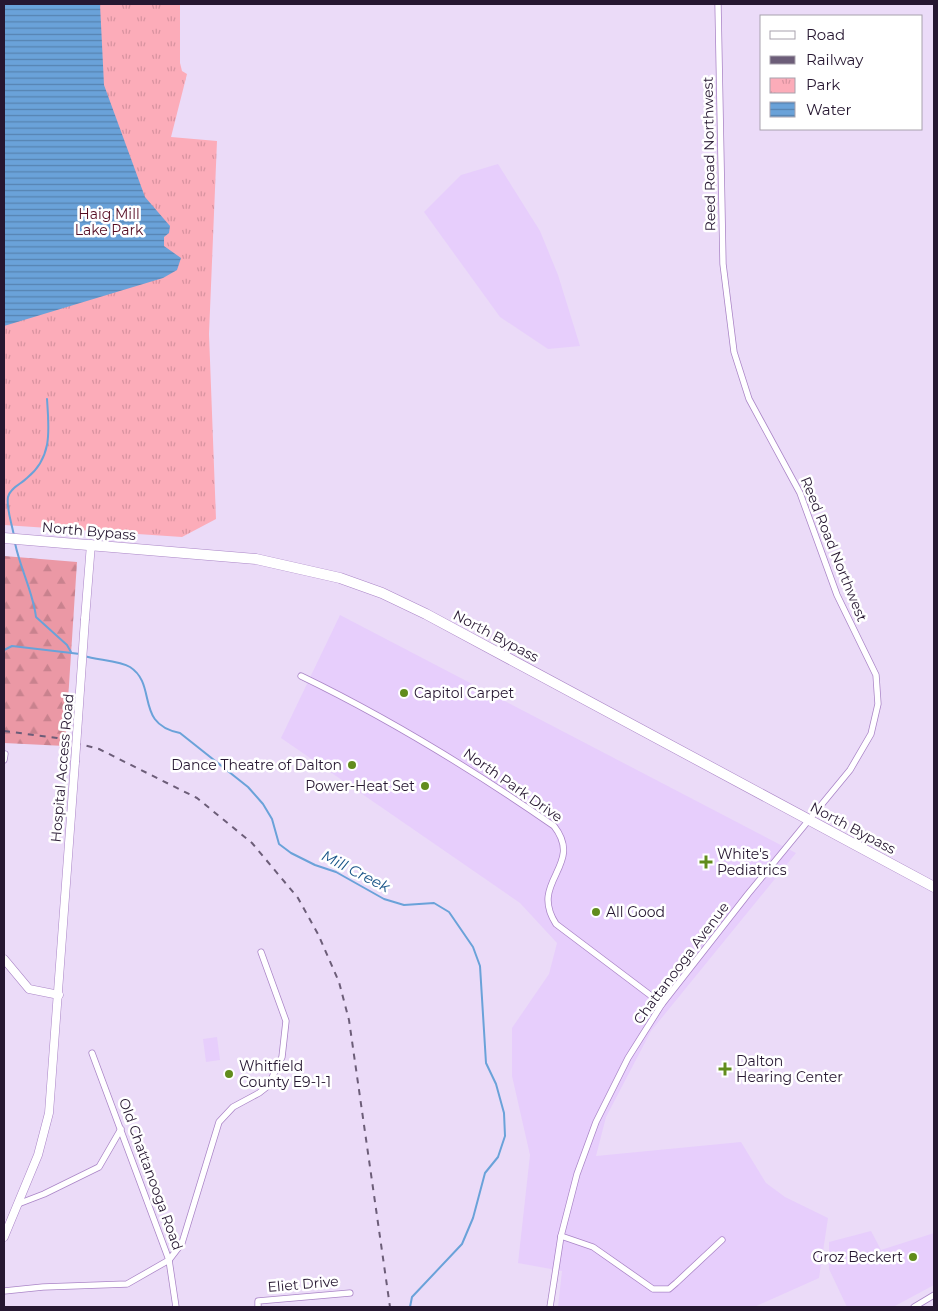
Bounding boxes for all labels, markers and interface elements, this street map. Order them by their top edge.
legend [760,15,923,130]
text: Road [806,25,845,44]
text: Railway [806,50,864,69]
text: Park [806,75,840,94]
street label: Reed Road Northwest [699,76,719,231]
text: Water [806,100,852,119]
park label: Haig Mill Lake Park [75,205,144,239]
street label: Reed Road Northwest [797,474,871,624]
street label: North Bypass [41,518,137,544]
street label: North Bypass [450,606,542,666]
place label: Capitol Carpet [414,684,514,702]
marker: Capitol Carpet [398,687,410,699]
street label: Hospital Access Road [47,693,77,843]
street label: North Park Drive [460,744,566,826]
place label: Dance Theatre of Dalton [171,756,342,774]
marker: Dance Theatre of Dalton [346,759,358,771]
place label: Power-Heat Set [305,777,415,795]
marker: Power-Heat Set [419,780,431,792]
street label: North Bypass [807,798,899,858]
place label: White's Pediatrics [717,845,787,879]
water label: Mill Creek [319,846,394,897]
marker: White's Pediatrics [699,855,713,869]
street label: Chattanooga Avenue [629,898,733,1028]
place label: All Good [606,903,665,921]
marker: All Good [590,906,602,918]
place label: Dalton Hearing Center [736,1052,843,1086]
place label: Whitfield County E9-1-1 [239,1057,331,1091]
marker: Dalton Hearing Center [718,1062,732,1076]
marker: Whitfield County E9-1-1 [223,1068,235,1080]
street label: Old Chattanooga Road [115,1095,187,1253]
place label: Groz Beckert [812,1248,903,1266]
marker: Groz Beckert [907,1251,919,1263]
street label: Eliet Drive [267,1272,339,1296]

